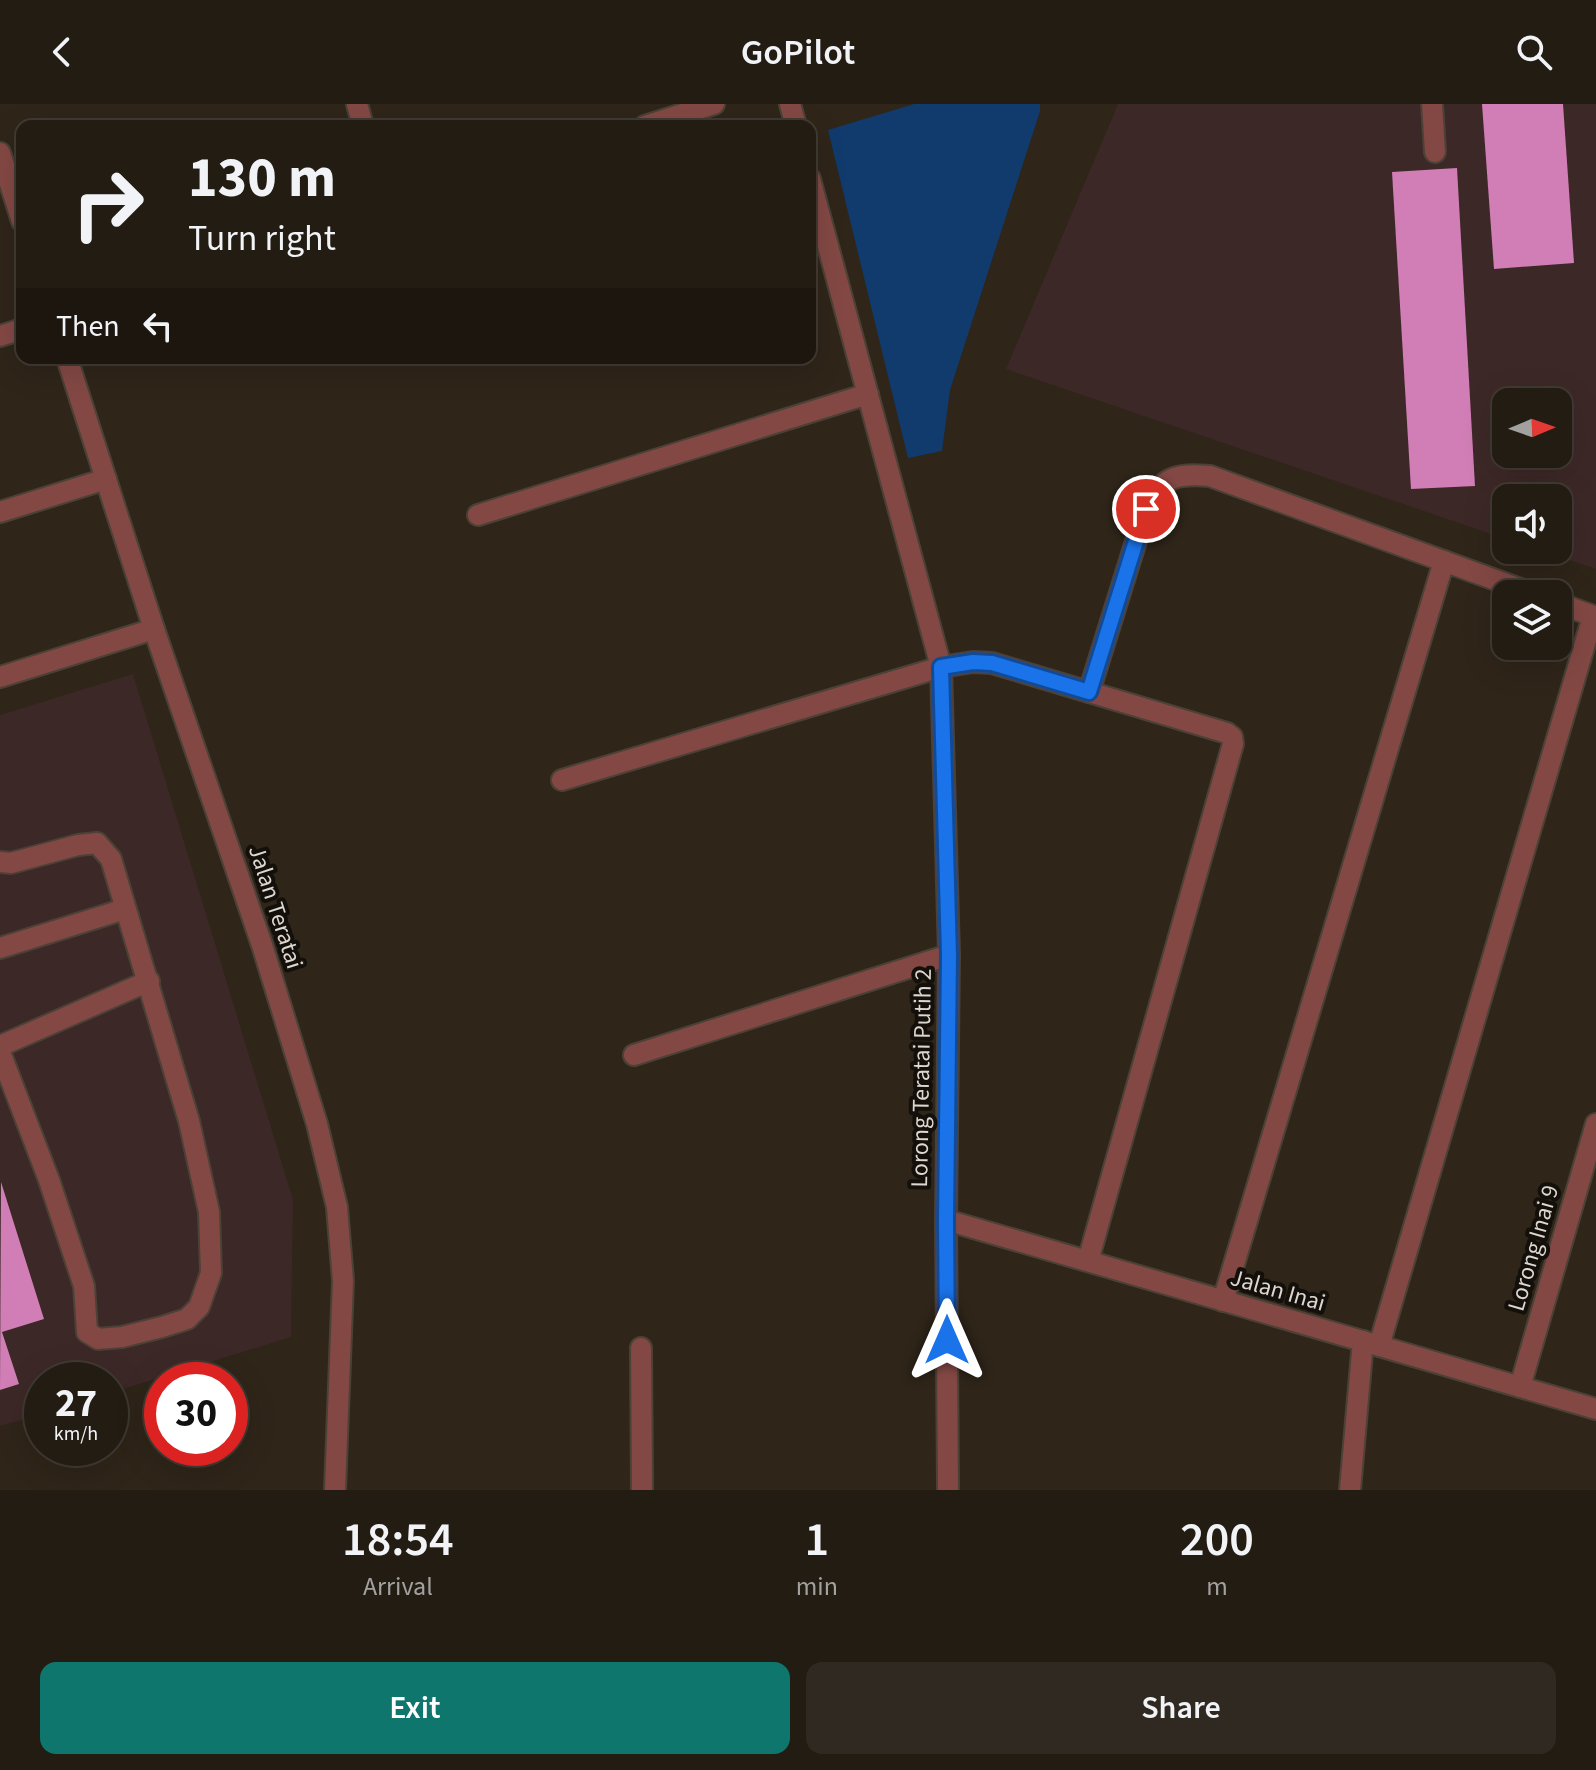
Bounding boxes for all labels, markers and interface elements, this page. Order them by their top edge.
text: GoPilot [741,27,855,78]
icon: back [40,30,84,74]
icon: search [1512,30,1556,74]
text: 130 m [188,139,336,218]
icon: right [56,152,160,256]
text: Turn right [188,213,336,264]
icon: left [136,304,180,348]
text: Then [56,305,120,348]
north arrow [1492,388,1572,468]
map controls [1492,388,1572,660]
pin [1112,475,1180,543]
button: sound [1492,484,1572,564]
icon: arrive [1124,487,1168,531]
button: layers [1492,580,1572,660]
street label: Jalan Teratai [239,841,312,973]
street label: Lorong Teratai Putih 2 [902,968,941,1188]
street label: Lorong Inai 9 [1499,1181,1568,1315]
street label: Jalan Inai [1226,1260,1329,1321]
position arrow [905,1298,989,1382]
speed limit sign: 30 [144,1362,248,1466]
text: 27 [55,1375,97,1432]
text: km/h [54,1420,98,1448]
text: 18:54 [342,1506,454,1574]
text: 1 [805,1506,829,1574]
text: 200 [1180,1506,1254,1574]
text: Arrival [363,1568,433,1605]
text: min [796,1568,838,1605]
text: m [1206,1568,1228,1605]
button: Exit [40,1662,790,1754]
button: Share [806,1662,1556,1754]

